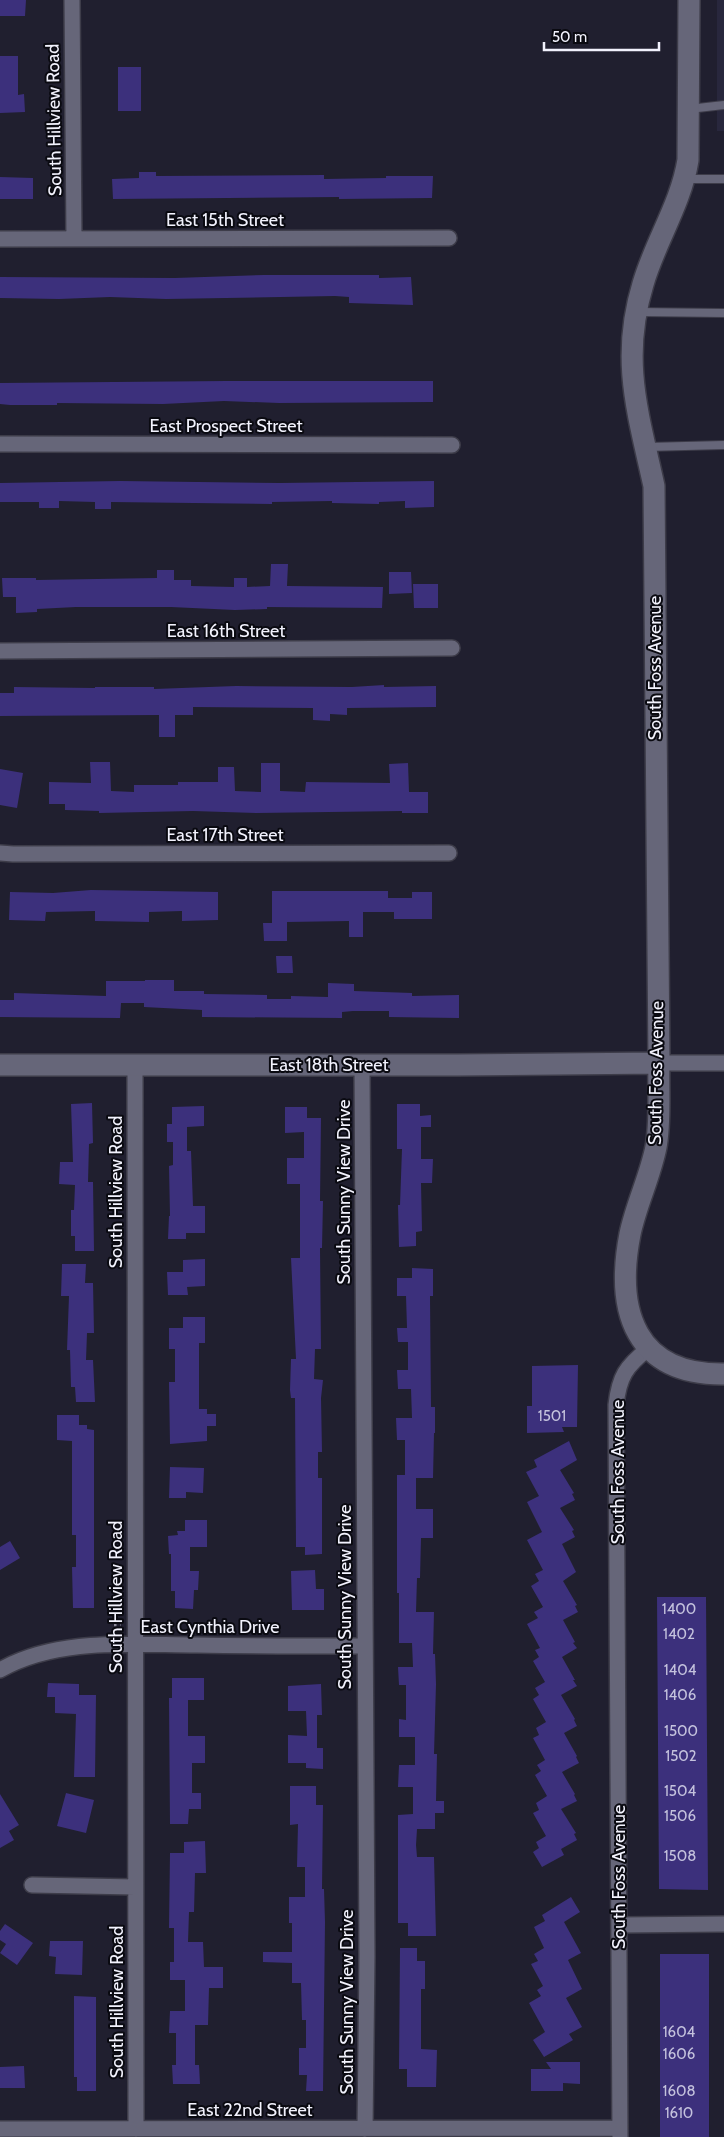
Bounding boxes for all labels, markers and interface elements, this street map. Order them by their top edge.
scale bar [544,20,659,52]
text: 50 m [552,28,587,46]
street label: South Hillview Road [42,44,66,196]
street label: East 15th Street [166,209,284,231]
street label: East Prospect Street [150,415,302,437]
street label: South Foss Avenue [644,596,666,740]
street label: East 16th Street [167,620,285,642]
street label: East 17th Street [166,824,284,846]
street label: South Foss Avenue [644,1001,668,1145]
street label: East 18th Street [269,1054,389,1076]
street label: South Sunny View Drive [333,1100,355,1284]
street label: South Hillview Road [105,1116,127,1268]
street label: South Foss Avenue [607,1400,629,1544]
house number: 1501 [538,1407,566,1425]
street label: South Sunny View Drive [334,1505,356,1689]
street label: South Hillview Road [105,1521,127,1673]
house number: 1400 [662,1600,696,1618]
street label: East Cynthia Drive [141,1616,279,1638]
house number: 1402 [663,1625,695,1643]
house number: 1404 [664,1661,697,1679]
house number: 1406 [664,1686,696,1704]
house number: 1500 [664,1722,698,1740]
house number: 1502 [665,1747,697,1765]
house number: 1504 [664,1782,696,1800]
street label: South Foss Avenue [608,1805,630,1949]
house number: 1506 [664,1807,696,1825]
house number: 1508 [664,1847,696,1865]
street label: South Sunny View Drive [336,1910,358,2094]
street label: South Hillview Road [106,1926,128,2078]
house number: 1604 [663,2023,696,2041]
house number: 1606 [663,2045,695,2063]
house number: 1608 [663,2082,695,2100]
street label: East 22nd Street [187,2099,313,2121]
house number: 1610 [665,2104,693,2122]

